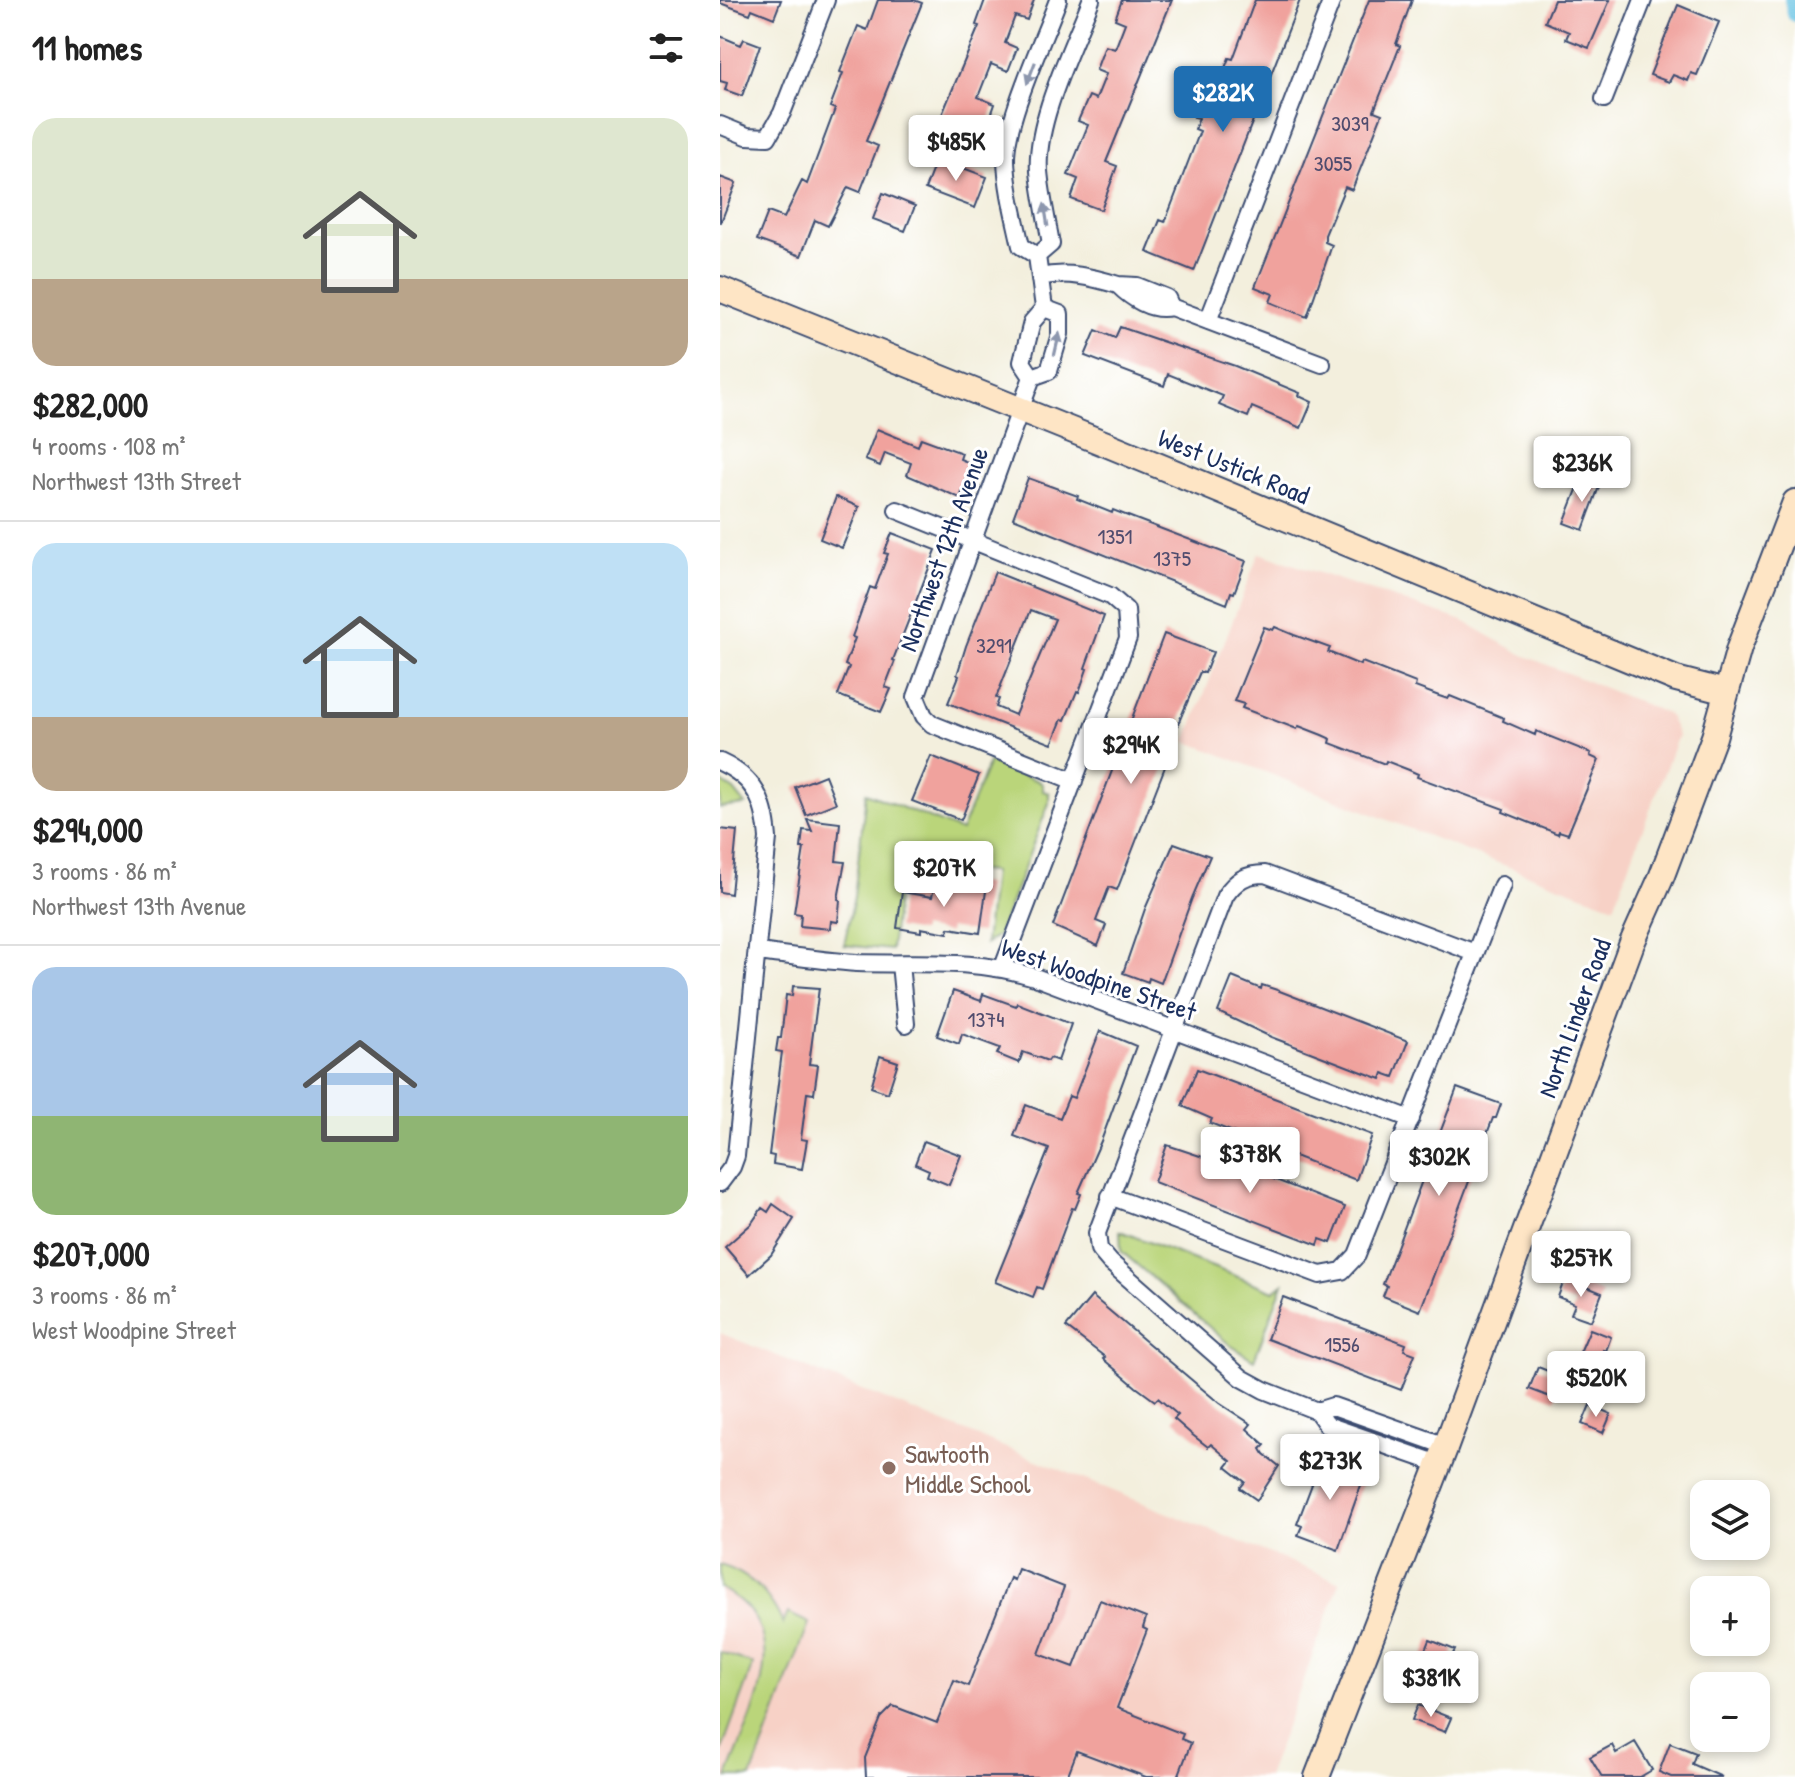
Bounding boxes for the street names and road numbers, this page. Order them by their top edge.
street label: West Ustick Road [1153,420,1315,512]
street label: Northwest 12th Avenue [890,442,996,656]
street label: West Woodpine Street [997,929,1202,1029]
street label: North Linder Road [1529,934,1619,1102]

